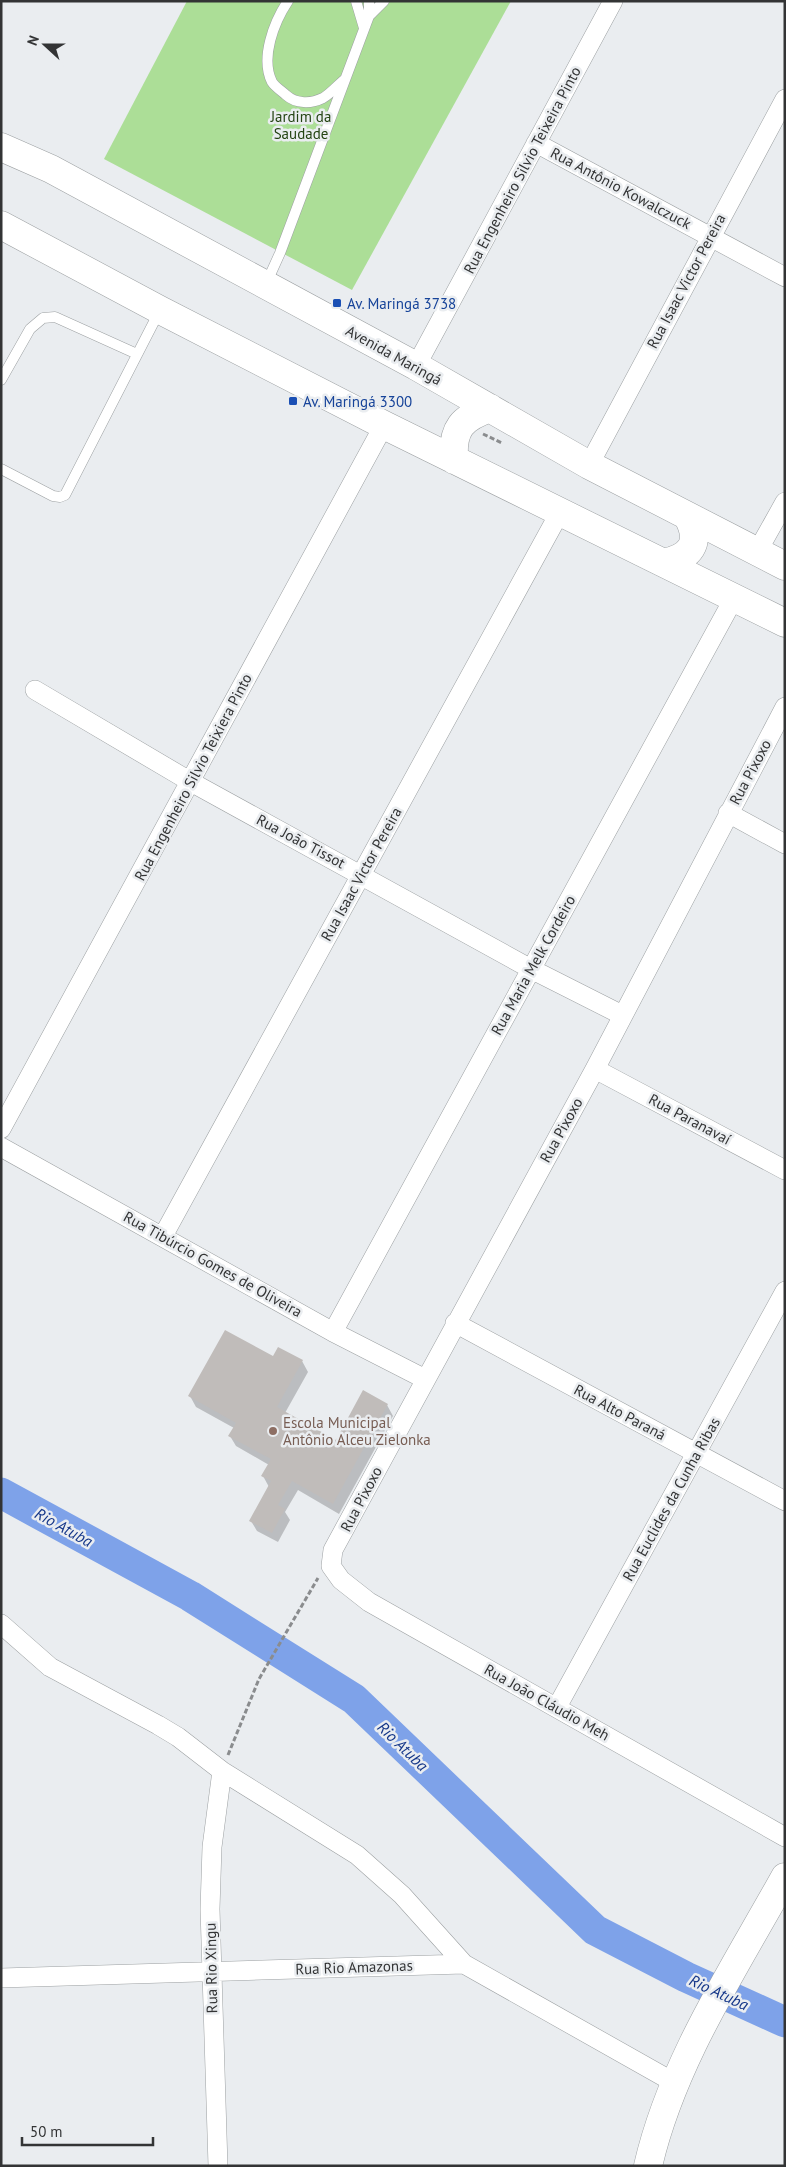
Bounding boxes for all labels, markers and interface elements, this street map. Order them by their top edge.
north arrow [20,20,70,70]
text: N [23,33,43,48]
street label: Rua Engenheiro Silvio Teixeira Pinto [459,63,585,277]
park label: Jardim da Saudade [270,107,331,143]
street label: Rua Antônio Kowalczuck [547,143,695,233]
street label: Rua Isaac Victor Pereira [642,210,730,352]
place label: Av. Maringá 3738 [347,294,456,313]
marker: Av. Maringá 3738 [331,297,343,309]
street label: Avenida Maringá [343,321,445,389]
place label: Av. Maringá 3300 [303,392,412,411]
marker: Av. Maringá 3300 [287,395,299,407]
street label: Rua Engenheiro Silvio Teixiera Pinto [130,670,256,884]
street label: Rua Pixoxo [725,736,775,808]
street label: Rua Isaac Victor Pereira [316,804,406,944]
street label: Rua João Tissot [253,810,349,872]
street label: Rua Maria Melk Cordeiro [487,892,579,1038]
street label: Rua Paranavaí [646,1089,734,1149]
street label: Rua Pixoxo [535,1094,587,1166]
street label: Rua Tibúrcio Gomes de Oliveira [120,1207,306,1321]
street label: Rua Alto Paraná [571,1380,669,1444]
place label: Escola Municipal Antônio Alceu Zielonka [283,1413,431,1449]
street label: Rua Euclides da Cunha Ribas [618,1414,724,1584]
marker: Escola Municipal Antônio Alceu Zielonka [267,1425,279,1437]
street label: Rua Pixoxo [336,1463,386,1535]
water label: Rio Atuba [32,1503,97,1551]
street label: Rua João Cláudio Meh [481,1660,613,1744]
water label: Rio Atuba [373,1717,433,1775]
street label: Rua Rio Xingu [201,1923,221,2013]
street label: Rua Rio Amazonas [295,1955,413,1979]
water label: Rio Atuba [686,1970,752,2014]
scale bar [22,2114,154,2146]
text: 50 m [30,2122,63,2141]

